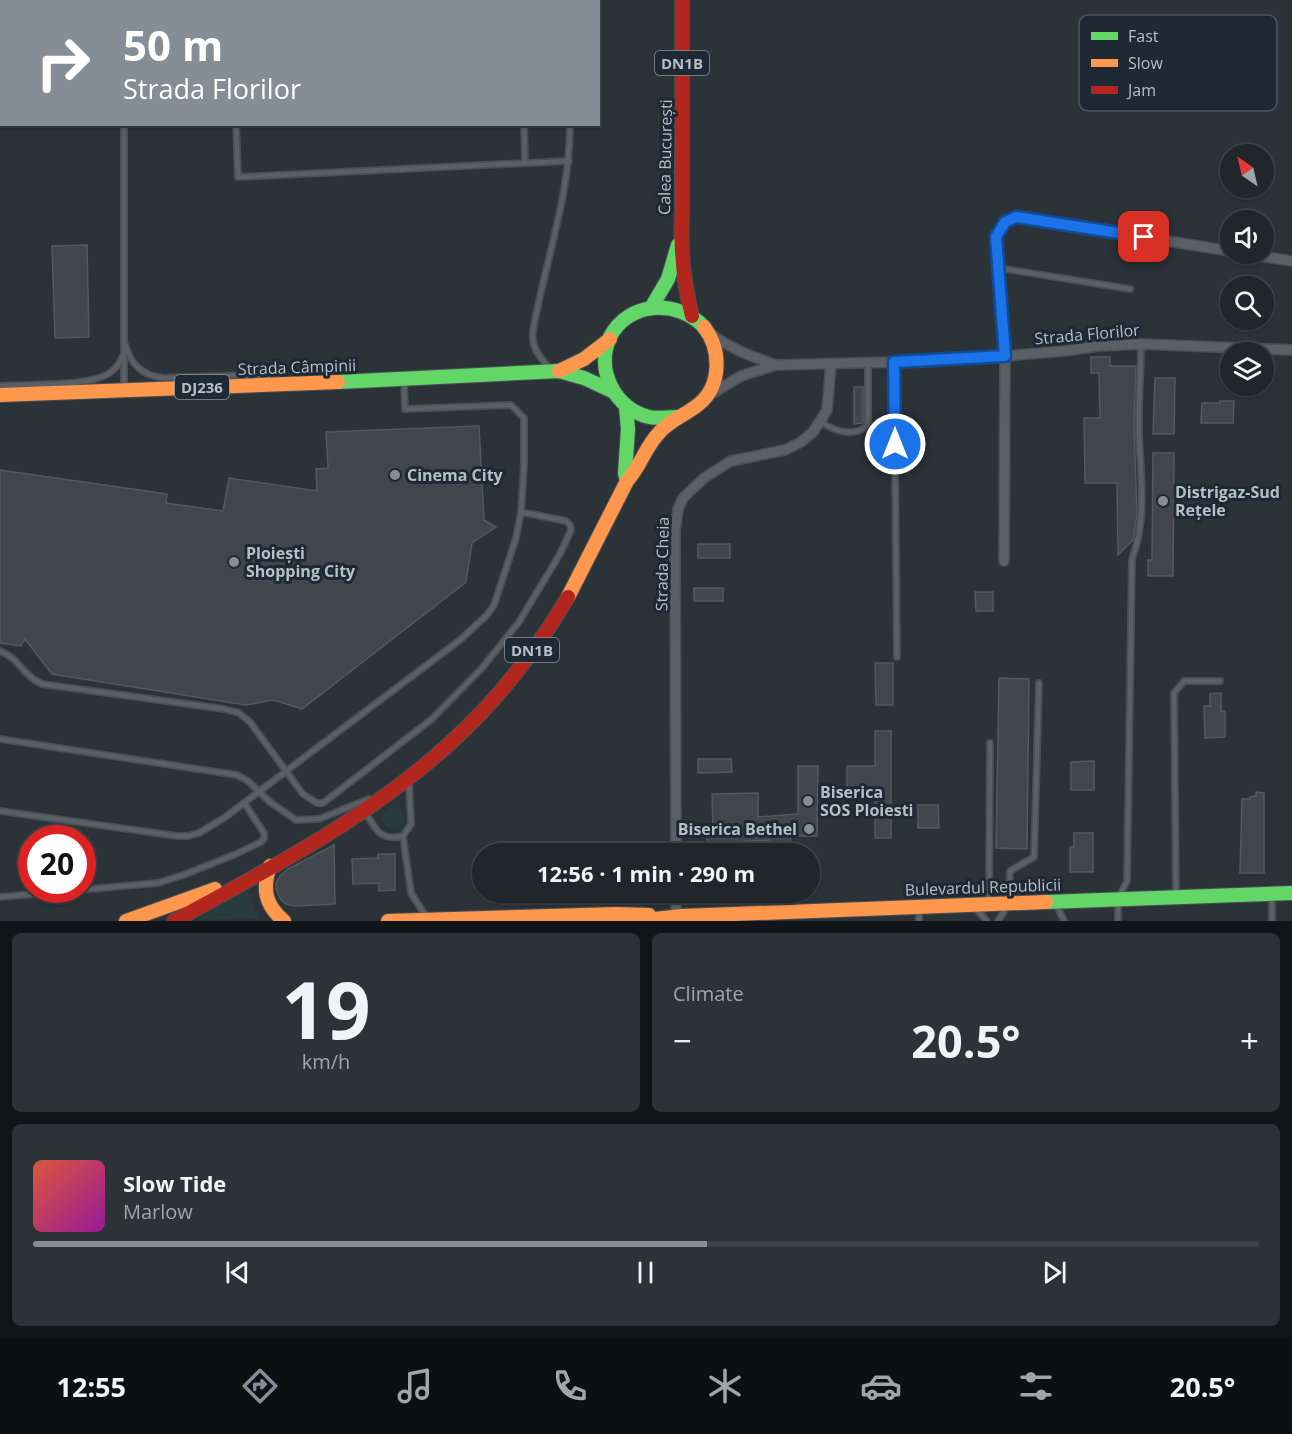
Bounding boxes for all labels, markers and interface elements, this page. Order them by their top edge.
legend [1079,15,1277,111]
text: 50 m [123,16,223,73]
icon: right [24,24,102,102]
text: Fast [1128,25,1159,47]
road number: DN1B [655,51,709,75]
text: Slow [1128,52,1163,74]
text: Strada Florilor [123,70,301,107]
text: Jam [1126,79,1156,101]
street label: Calea București [653,99,677,215]
north arrow [1220,144,1274,198]
map controls [1220,144,1274,396]
button: sound [1220,210,1274,264]
pin [1118,211,1169,262]
icon: arrive [1127,220,1160,253]
button: search [1220,276,1274,330]
street label: Strada Florilor [1034,318,1141,350]
button: layers [1220,342,1274,396]
street label: Strada Câmpinii [238,354,356,380]
road number: DJ236 [175,375,229,399]
position arrow [863,412,927,476]
place label: Cinema City [407,464,504,486]
marker: Cinema City [388,468,402,482]
place label: Distrigaz-Sud Rețele [1175,481,1280,521]
marker: Distrigaz-Sud Rețele [1156,494,1170,508]
street label: Strada Cheia [650,517,674,611]
place label: Ploiești Shopping City [246,542,356,582]
marker: Ploiești Shopping City [227,555,241,569]
road number: DN1B [505,638,559,662]
place label: Biserica SOS Ploiesti [820,781,913,821]
marker: Biserica SOS Ploiesti [801,794,815,808]
place label: Biserica Bethel [678,818,797,840]
marker: Biserica Bethel [802,822,816,836]
speed limit sign: 20 [18,825,96,903]
text: 12:56 · 1 min · 290 m [537,858,755,888]
street label: Bulevardul Republicii [904,873,1062,901]
text: 19 [281,956,371,1062]
text: Climate [673,980,744,1007]
text: 20.5° [911,1010,1021,1071]
text: − [673,1018,692,1063]
text: + [1240,1018,1259,1063]
text: km/h [302,1048,350,1075]
text: Slow Tide [123,1168,226,1198]
text: Marlow [123,1198,193,1225]
icon: previous [221,1256,254,1289]
icon: pause [629,1256,662,1289]
icon: next [1038,1256,1071,1289]
icon: directions [239,1365,281,1407]
icon: music [394,1365,436,1407]
icon: phone [549,1365,591,1407]
icon: climate [704,1365,746,1407]
icon: car [860,1365,902,1407]
icon: filters [1015,1365,1057,1407]
text: 12:55 [57,1368,126,1405]
text: 20.5° [1170,1368,1235,1405]

